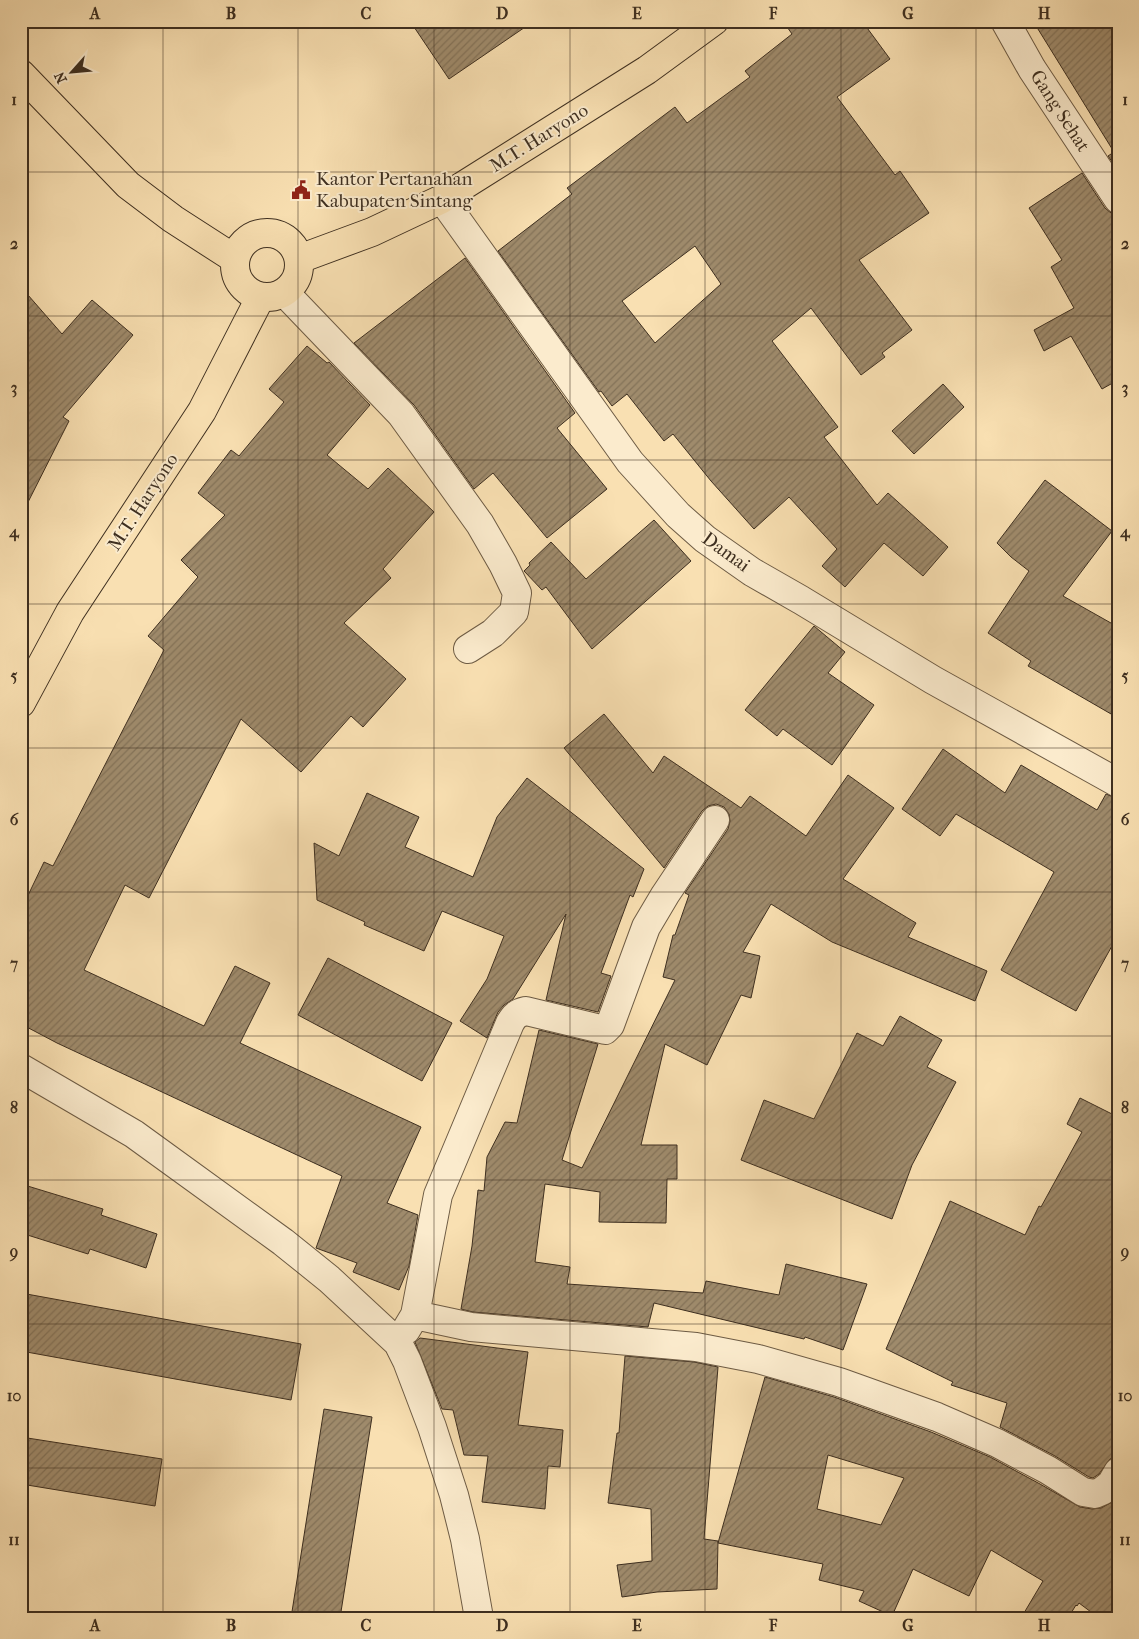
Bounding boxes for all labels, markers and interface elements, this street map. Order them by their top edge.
text: A [89,4,101,23]
text: B [226,4,236,23]
text: C [361,4,372,23]
text: D [496,4,508,23]
text: E [632,4,642,23]
text: F [768,4,778,23]
text: G [902,4,914,23]
text: H [1038,4,1051,23]
north arrow [48,48,98,98]
street label: Gang Sehat [1025,66,1095,156]
text: N [51,69,71,86]
text: 1 [11,90,17,109]
text: 1 [1122,90,1128,109]
street label: M.T. Haryono [486,99,593,177]
place label: Kantor Pertanahan Kabupaten Sintang [316,168,474,212]
public building icon: Kantor Pertanahan Kabupaten Sintang [290,179,312,201]
text: 2 [10,234,18,253]
text: 2 [1121,234,1129,253]
text: 3 [11,378,17,398]
text: 3 [1122,378,1128,398]
street label: M.T. Haryono [103,449,183,555]
text: 4 [8,522,20,542]
text: 4 [1119,522,1131,542]
street label: Damai [698,527,754,577]
text: 5 [11,666,18,685]
text: 5 [1122,666,1129,685]
text: 6 [10,810,19,829]
text: 6 [1121,810,1130,829]
text: 7 [9,954,18,973]
text: 7 [1120,954,1129,973]
text: 8 [10,1098,18,1117]
text: 8 [1121,1098,1129,1117]
text: 9 [9,1242,18,1262]
text: 9 [1120,1242,1129,1262]
text: 10 [7,1386,21,1405]
text: 10 [1118,1386,1132,1405]
text: 11 [8,1530,20,1549]
text: 11 [1119,1530,1131,1549]
text: A [89,1616,101,1635]
text: B [226,1616,236,1635]
text: C [361,1616,372,1635]
text: D [496,1616,508,1635]
text: E [632,1616,642,1635]
text: F [768,1616,778,1635]
text: G [902,1616,914,1635]
text: H [1038,1616,1051,1635]

